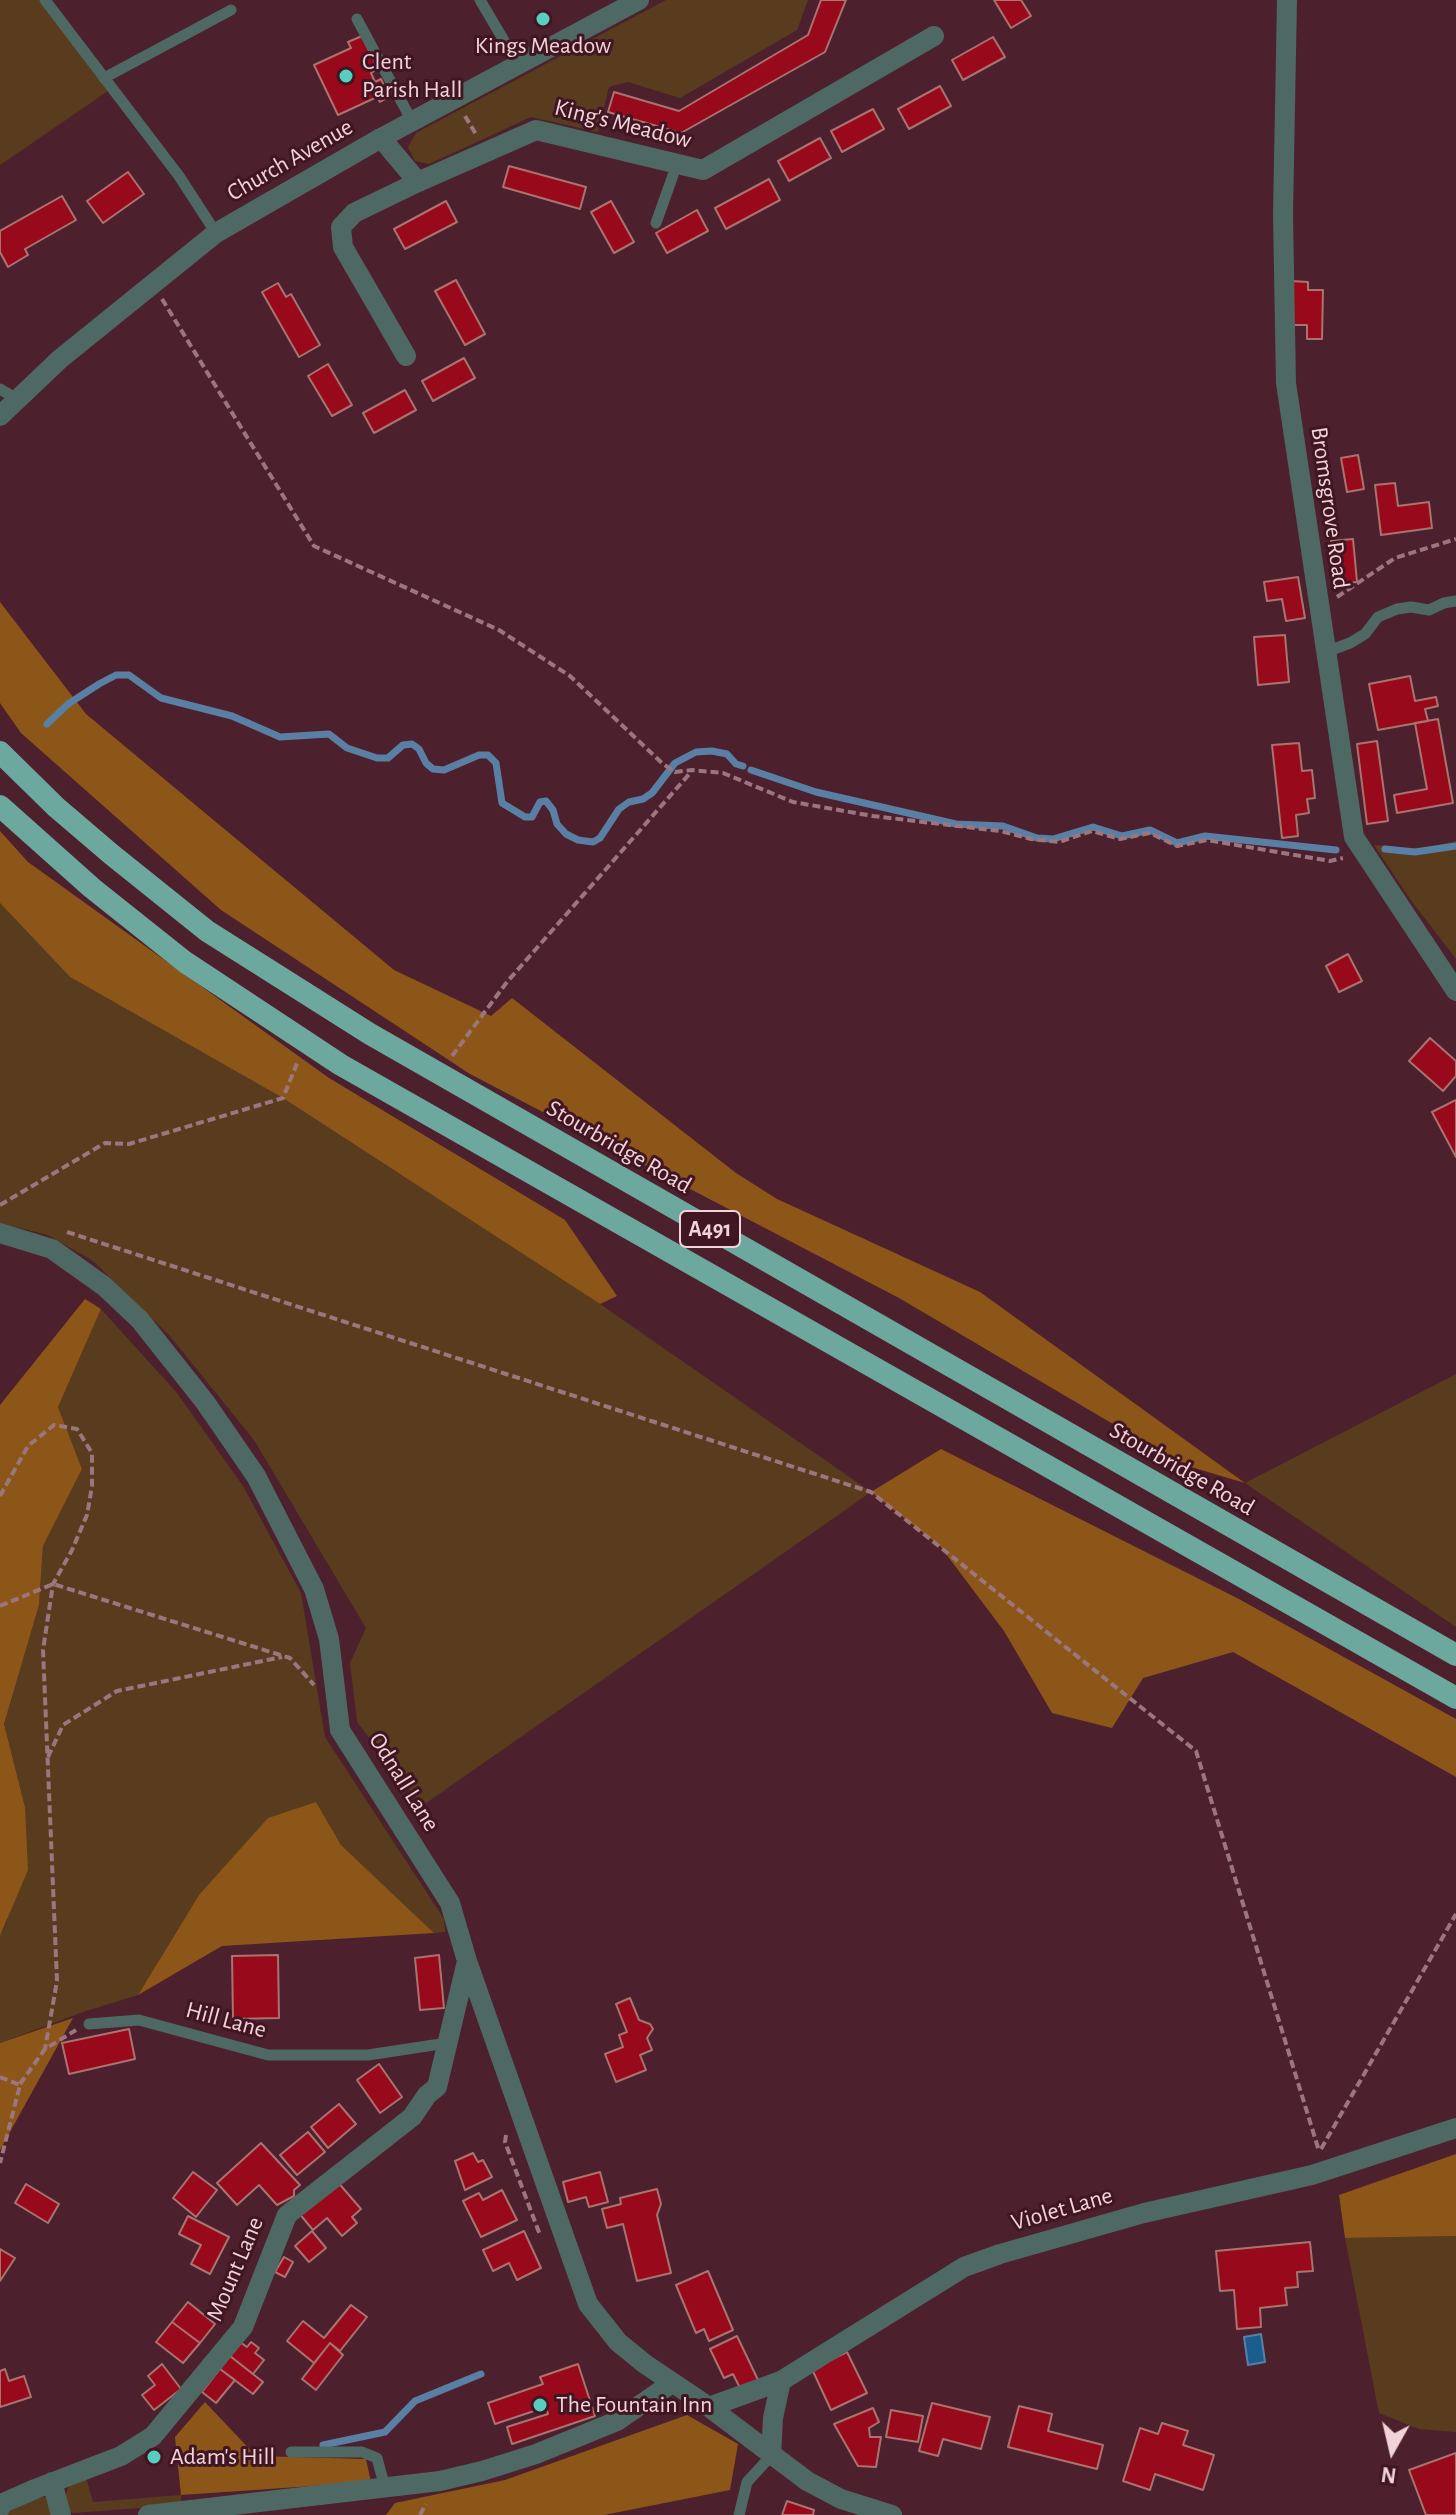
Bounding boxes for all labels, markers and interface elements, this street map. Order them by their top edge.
marker: Kings Meadow [534,10,552,28]
place label: Kings Meadow [475,32,611,60]
place label: Clent Parish Hall [362,48,462,104]
marker: Clent Parish Hall [337,67,355,85]
street label: King's Meadow [552,93,694,155]
street label: Church Avenue [222,112,358,208]
street label: Bromsgrove Road [1304,425,1356,591]
street label: Stourbridge Road [541,1094,697,1200]
road number: A491 [680,1211,740,1247]
street label: Stourbridge Road [1104,1416,1260,1522]
street label: Odnall Lane [362,1727,446,1837]
street label: Hill Lane [183,1995,269,2045]
street label: Violet Lane [1008,2181,1116,2237]
street label: Mount Lane [200,2213,270,2325]
place label: The Fountain Inn [556,2391,712,2419]
marker: The Fountain Inn [531,2396,549,2414]
north arrow [1352,2411,1432,2491]
place label: Adam's Hill [170,2443,275,2471]
marker: Adam's Hill [145,2448,163,2466]
text: N [1380,2463,1398,2487]

